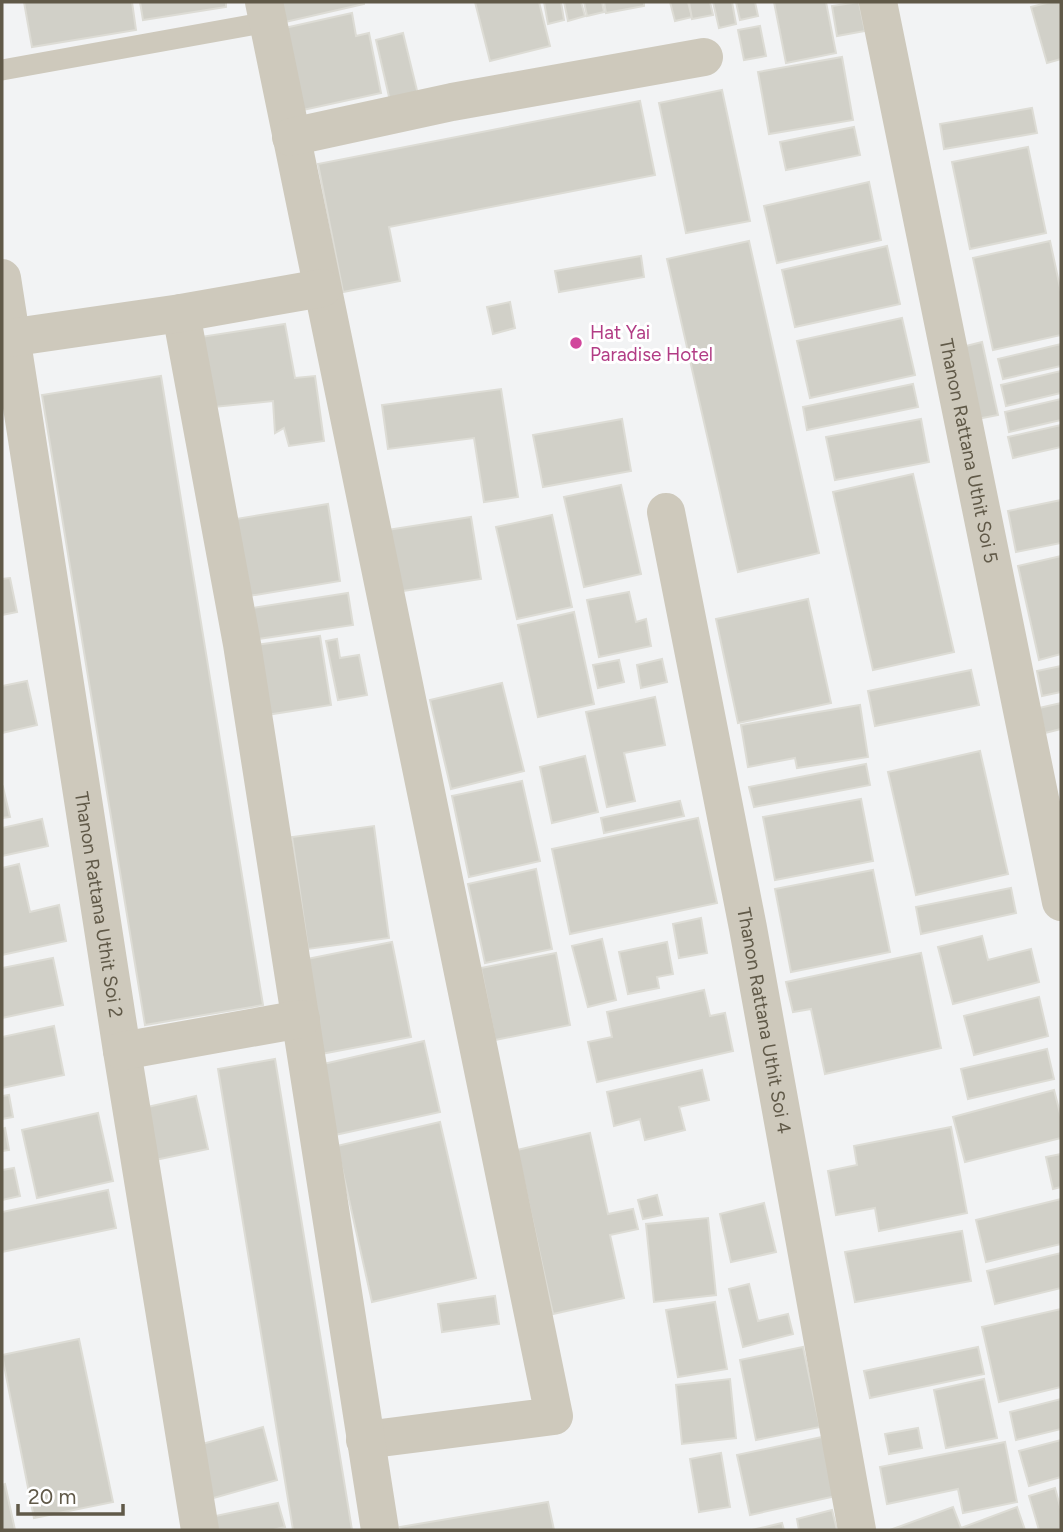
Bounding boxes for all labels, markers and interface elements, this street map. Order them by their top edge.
place label: Hat Yai Paradise Hotel [590,321,713,366]
marker: Hat Yai Paradise Hotel [568,335,584,351]
street label: Thanon Rattana Uthit Soi 5 [935,337,1003,565]
street label: Thanon Rattana Uthit Soi 2 [70,790,128,1019]
street label: Thanon Rattana Uthit Soi 4 [732,905,796,1136]
scale bar [18,1472,122,1516]
text: 20 m [28,1484,76,1509]

